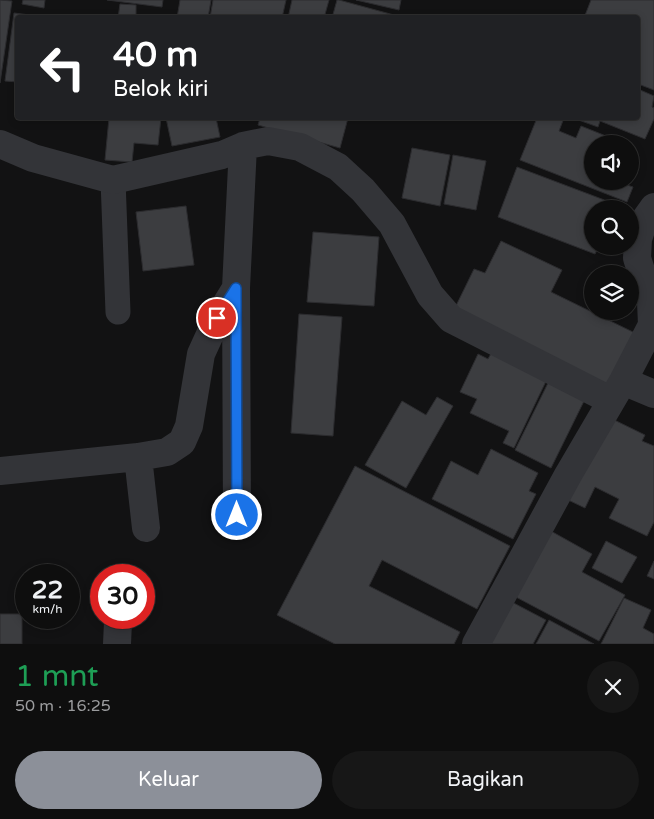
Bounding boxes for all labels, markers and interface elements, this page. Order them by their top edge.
text: 40 m [113,34,198,76]
icon: left [30,35,95,100]
text: Belok kiri [113,76,209,102]
map controls [584,135,639,320]
button: sound [584,135,639,190]
button: search [584,200,639,255]
button: layers [584,265,639,320]
pin [196,297,238,339]
icon: arrive [203,304,231,332]
position arrow [210,488,262,540]
speed limit sign: 30 [90,564,155,629]
text: 22 [32,575,63,605]
text: km/h [32,602,63,616]
text: 1 mnt [15,658,99,695]
button: close [587,661,639,713]
text: 50 m · 16:25 [15,696,111,716]
button: Keluar [15,751,322,809]
button: Bagikan [332,751,639,809]

